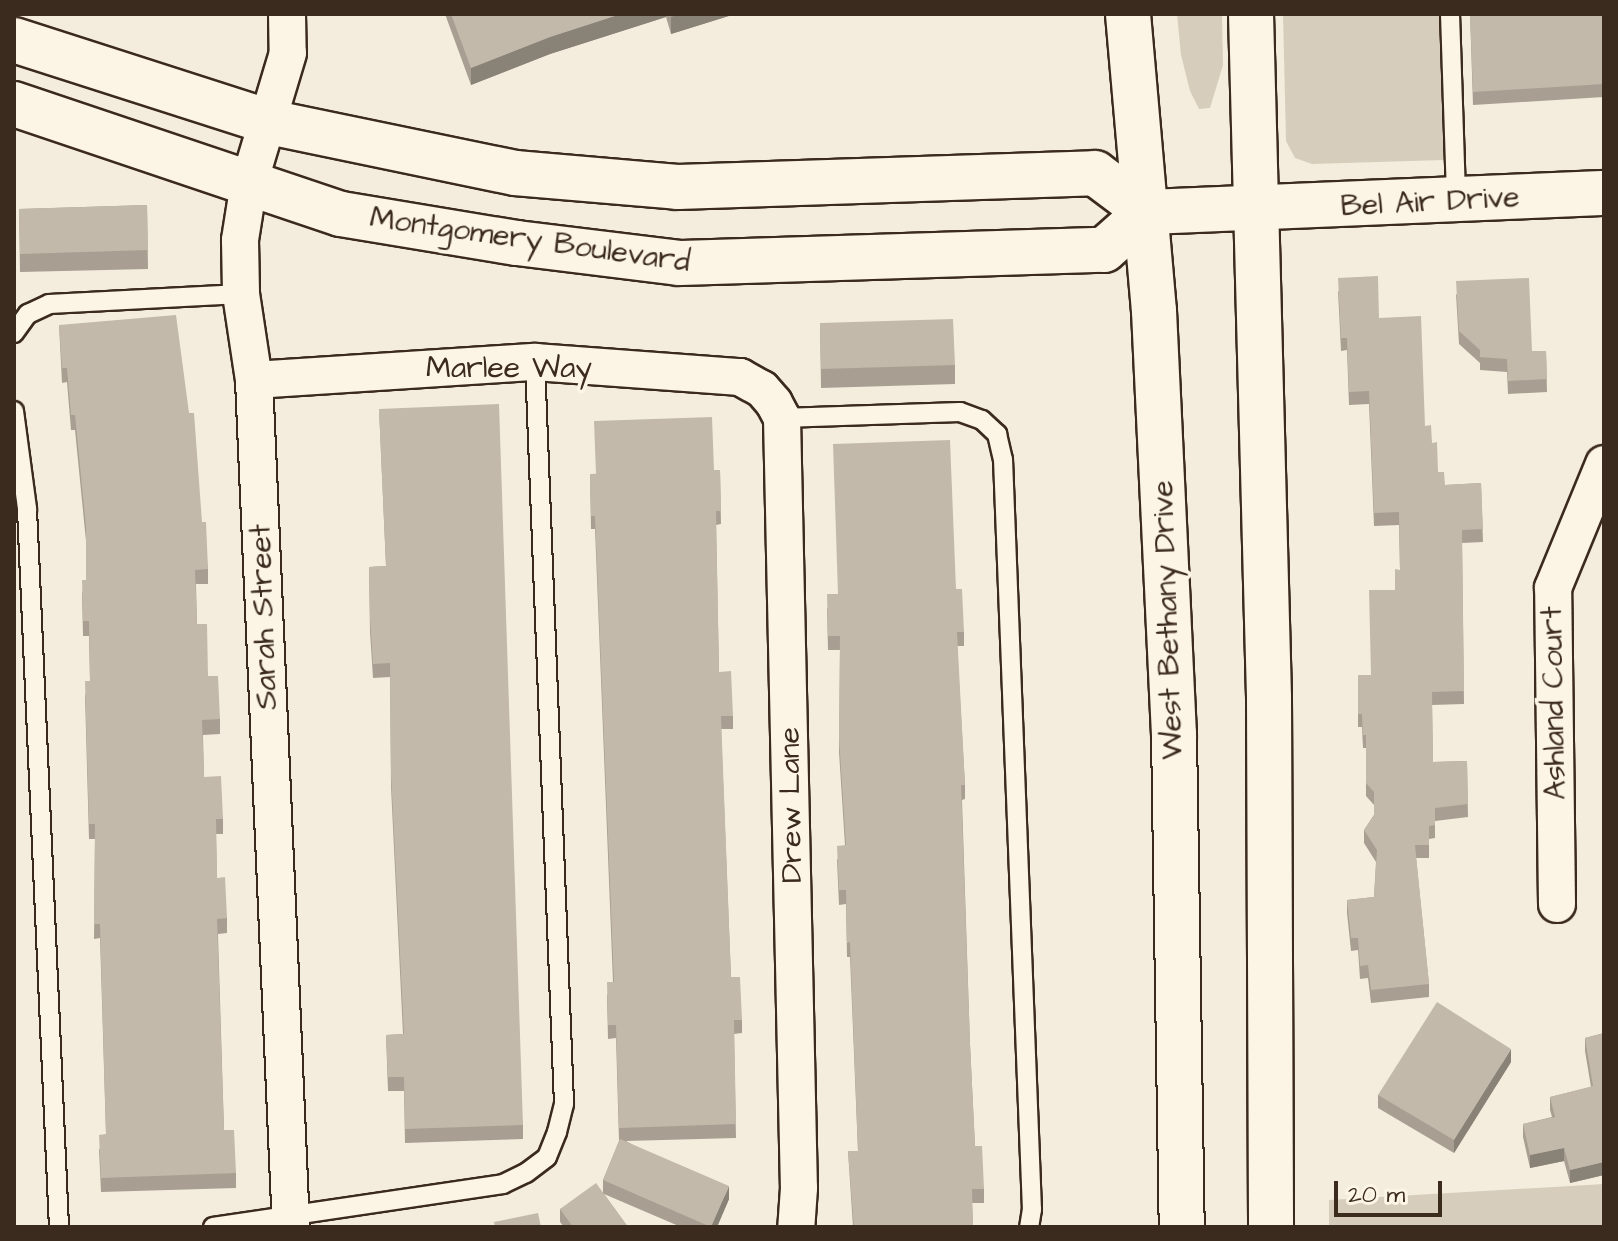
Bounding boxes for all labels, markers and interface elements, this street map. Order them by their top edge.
street label: Bel Air Drive [1340,179,1520,225]
street label: Montgomery Boulevard [368,200,692,280]
street label: Marlee Way [426,350,592,386]
street label: West Bethany Drive [1145,480,1191,760]
street label: Sarah Street [243,524,285,710]
street label: Ashland Court [1534,606,1574,800]
street label: Drew Lane [772,727,810,883]
scale bar [1338,1165,1446,1215]
text: 20 m [1348,1178,1405,1212]

